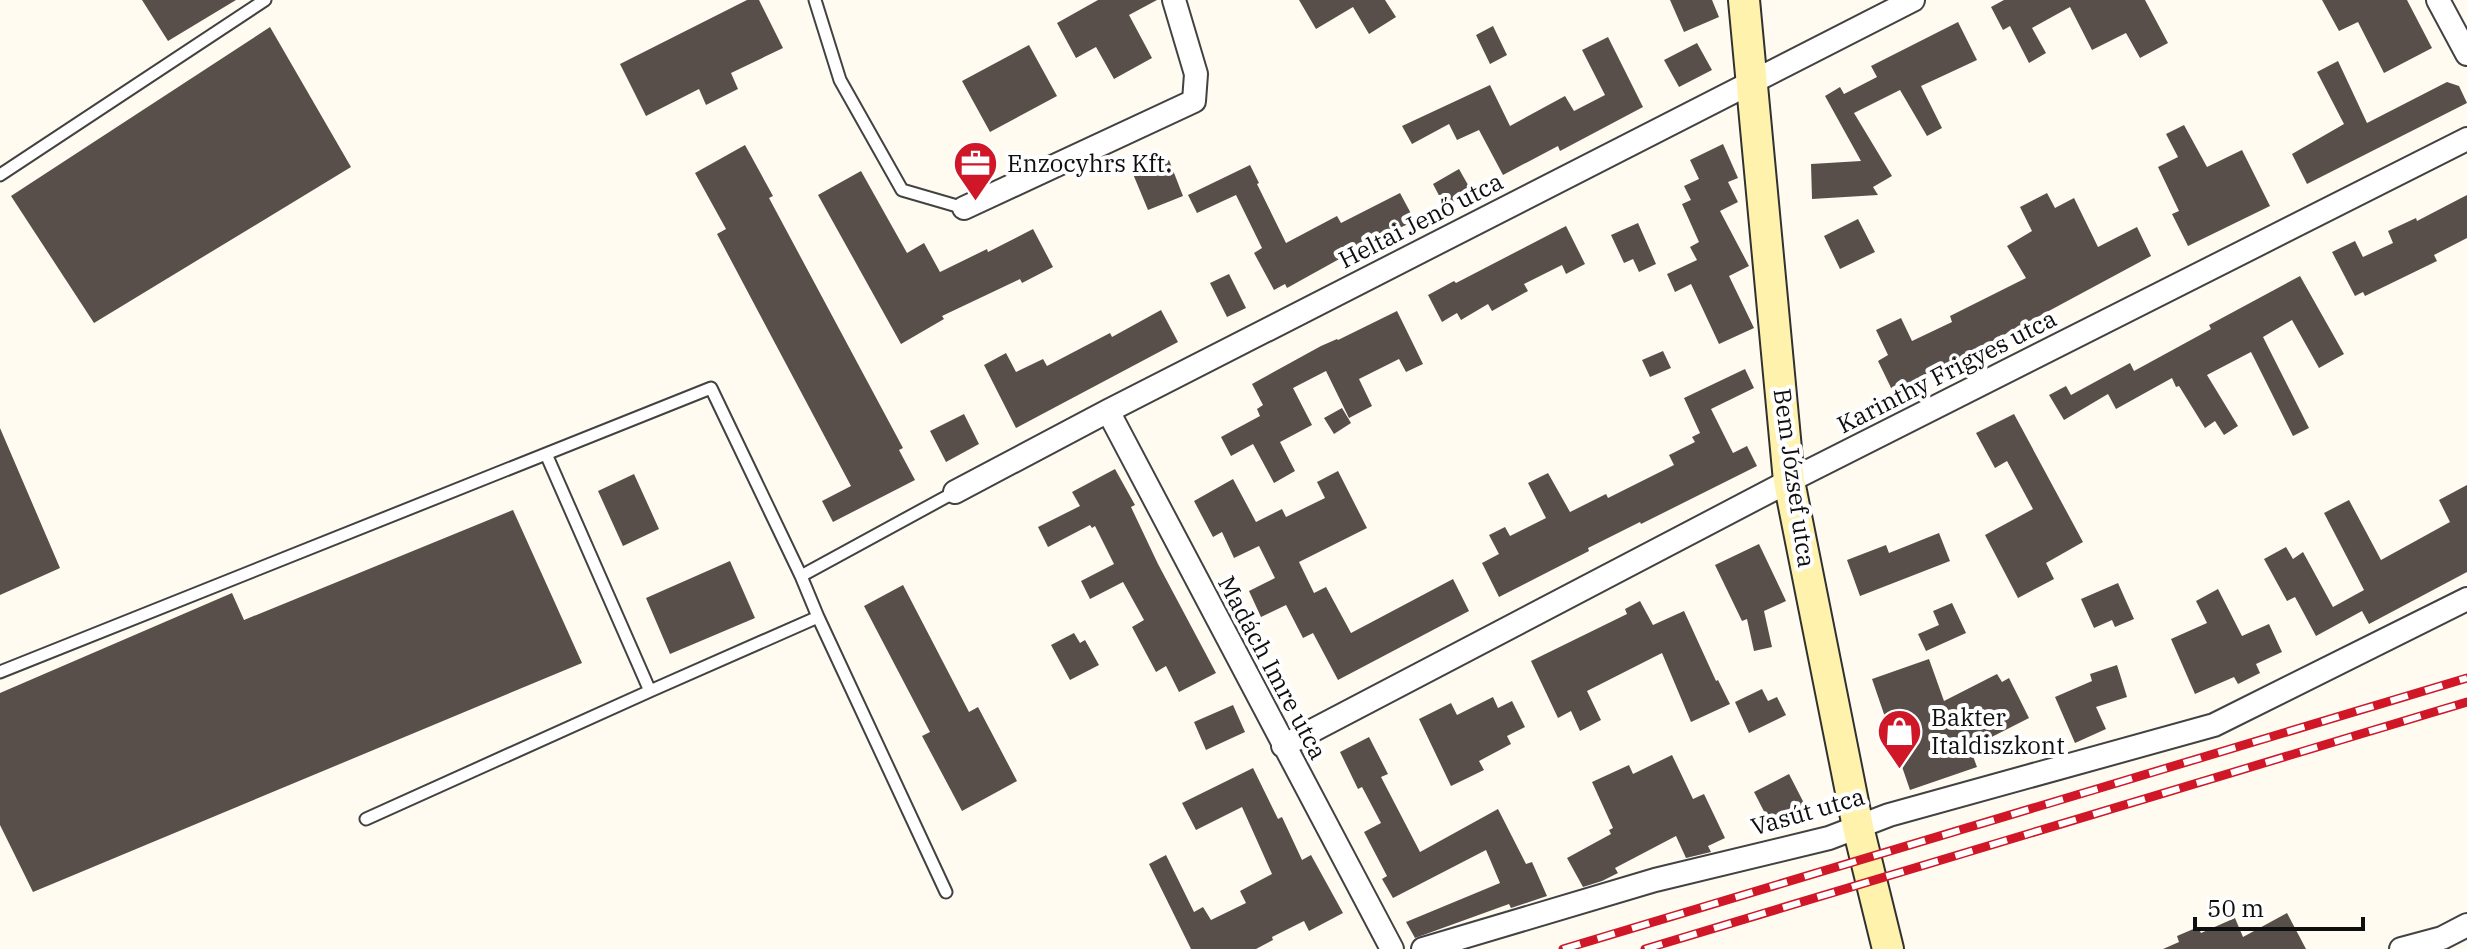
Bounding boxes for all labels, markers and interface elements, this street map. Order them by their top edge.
office icon: Enzocyhrs Kft. [952,140,1000,203]
place label: Enzocyhrs Kft. [1007,147,1172,179]
street label: Heltai Jenő utca [1333,165,1508,275]
street label: Karinthy Frigyes utca [1831,302,2062,440]
street label: Bem József utca [1767,386,1823,569]
street label: Madách Imre utca [1211,570,1335,765]
place label: Bakter Italdiszkont [1931,701,2065,761]
shop icon: Bakter Italdiszkont [1876,708,1924,771]
street label: Vasút utca [1747,780,1868,843]
scale bar [2195,881,2363,931]
text: 50 m [2207,892,2264,924]

